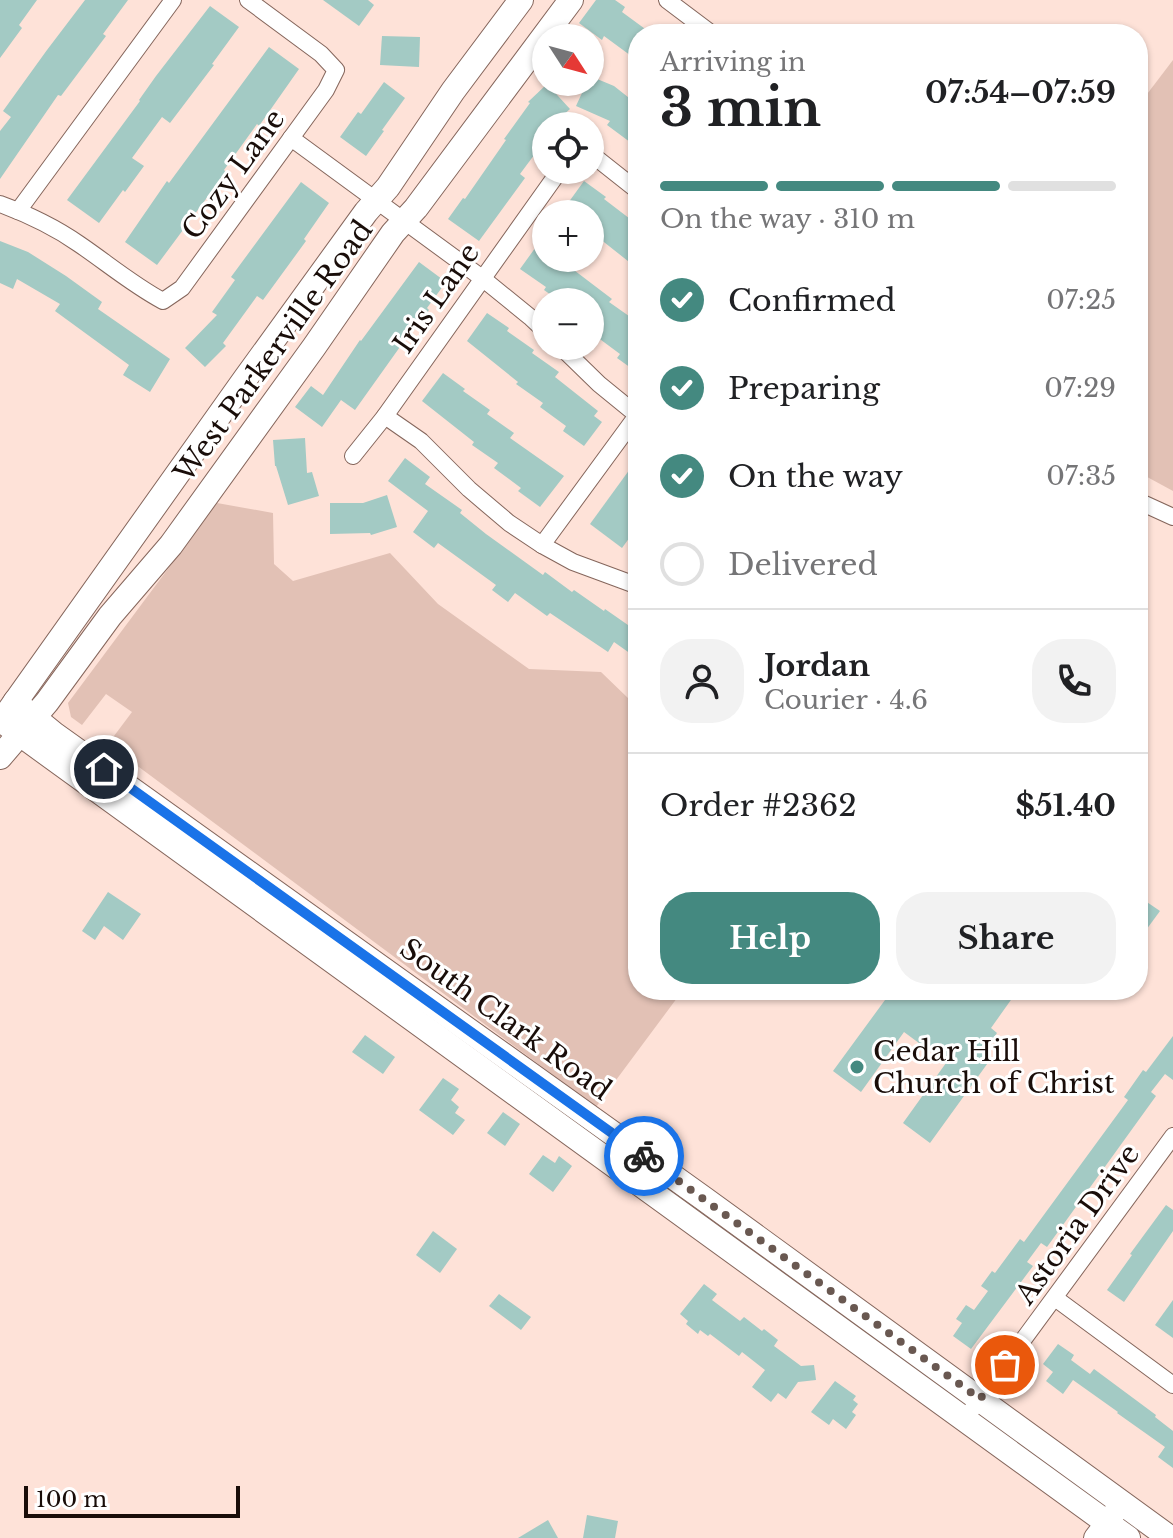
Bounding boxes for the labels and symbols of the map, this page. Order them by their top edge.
north arrow [532,24,604,96]
street label: Cozy Lane [174,102,292,246]
street label: West Parkerville Road [166,214,380,490]
street label: Iris Lane [386,236,487,360]
pin [70,735,138,803]
street label: South Clark Road [393,931,618,1108]
place label: Cedar Hill Church of Christ [873,1034,1115,1101]
marker: Cedar Hill Church of Christ [848,1058,866,1076]
courier [604,1116,684,1196]
street label: Astoria Drive [1007,1137,1147,1312]
pin [971,1331,1039,1399]
scale bar [24,1482,240,1518]

